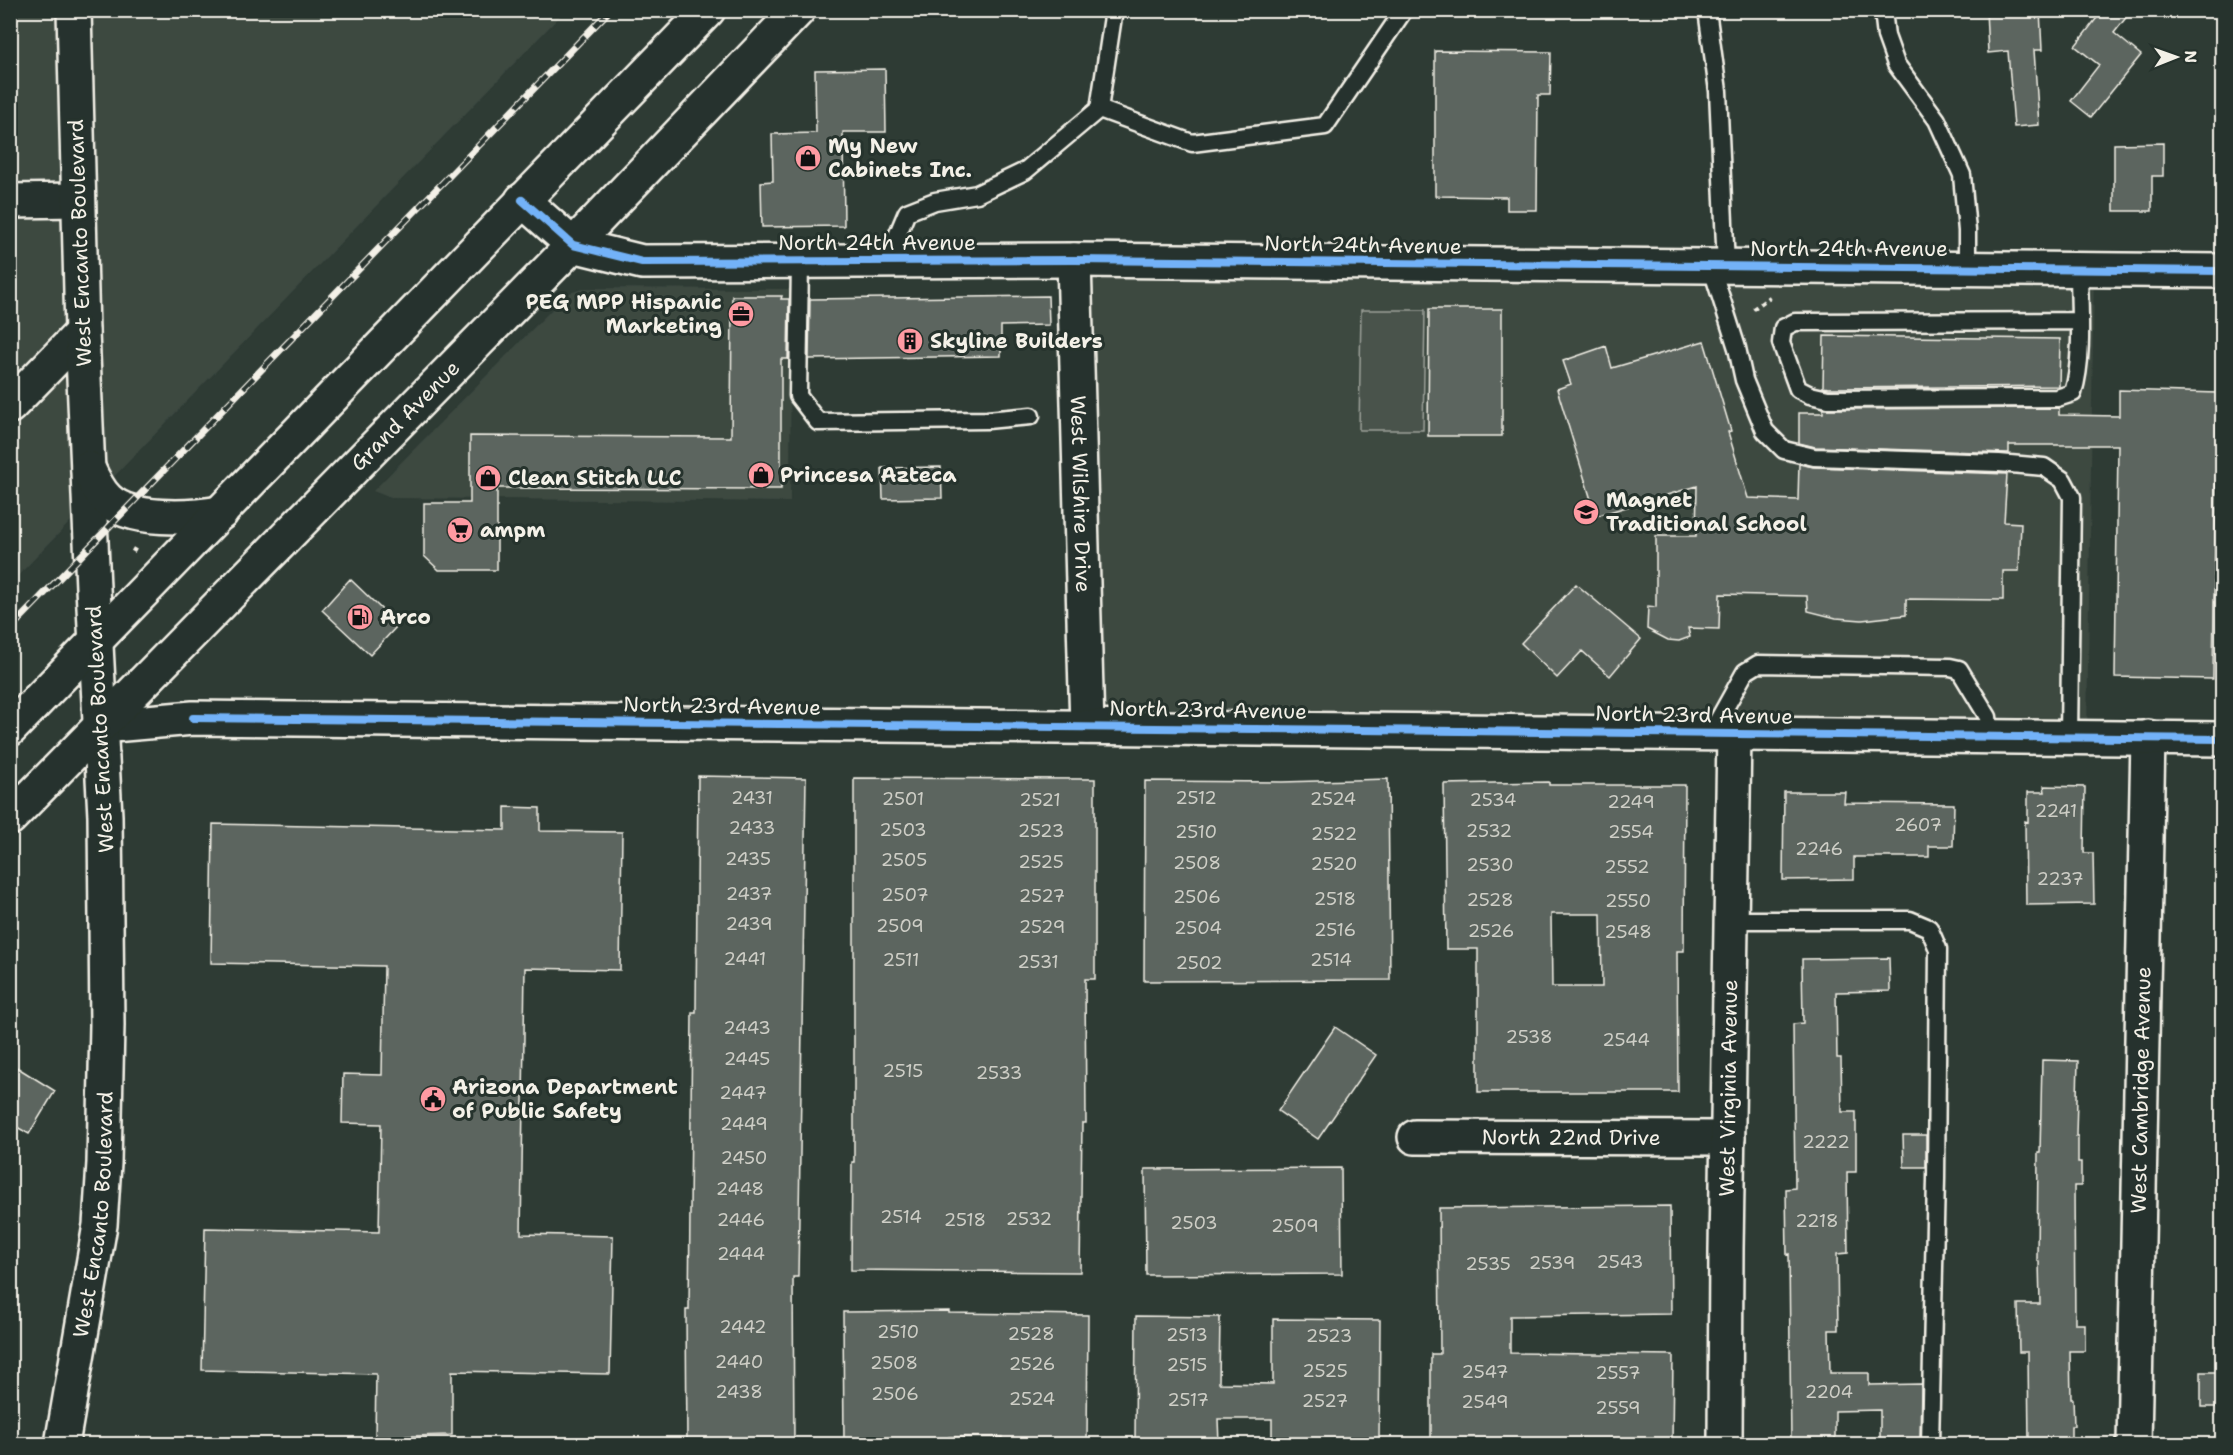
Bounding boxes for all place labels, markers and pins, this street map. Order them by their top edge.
place label: My New Cabinets Inc. [828,132,972,184]
shop icon: My New Cabinets Inc. [793,143,823,173]
place label: PEG MPP Hispanic Marketing [526,288,722,340]
office icon: PEG MPP Hispanic Marketing [726,299,756,329]
building icon: Skyline Builders [895,326,925,356]
place label: Skyline Builders [930,327,1103,355]
shop icon: Princesa Azteca [746,460,776,490]
place label: Princesa Azteca [780,461,957,489]
shop icon: Clean Stitch LLC [473,463,503,493]
place label: Clean Stitch LLC [508,464,682,492]
place label: Magnet Traditional School [1606,486,1807,538]
school or university icon: Magnet Traditional School [1571,497,1601,527]
supermarket icon: ampm [445,515,475,545]
place label: ampm [480,516,545,544]
fuel station icon: Arco [345,602,375,632]
place label: Arco [380,603,431,631]
place label: Arizona Department of Public Safety [452,1073,678,1125]
public building icon: Arizona Department of Public Safety [418,1084,448,1114]

